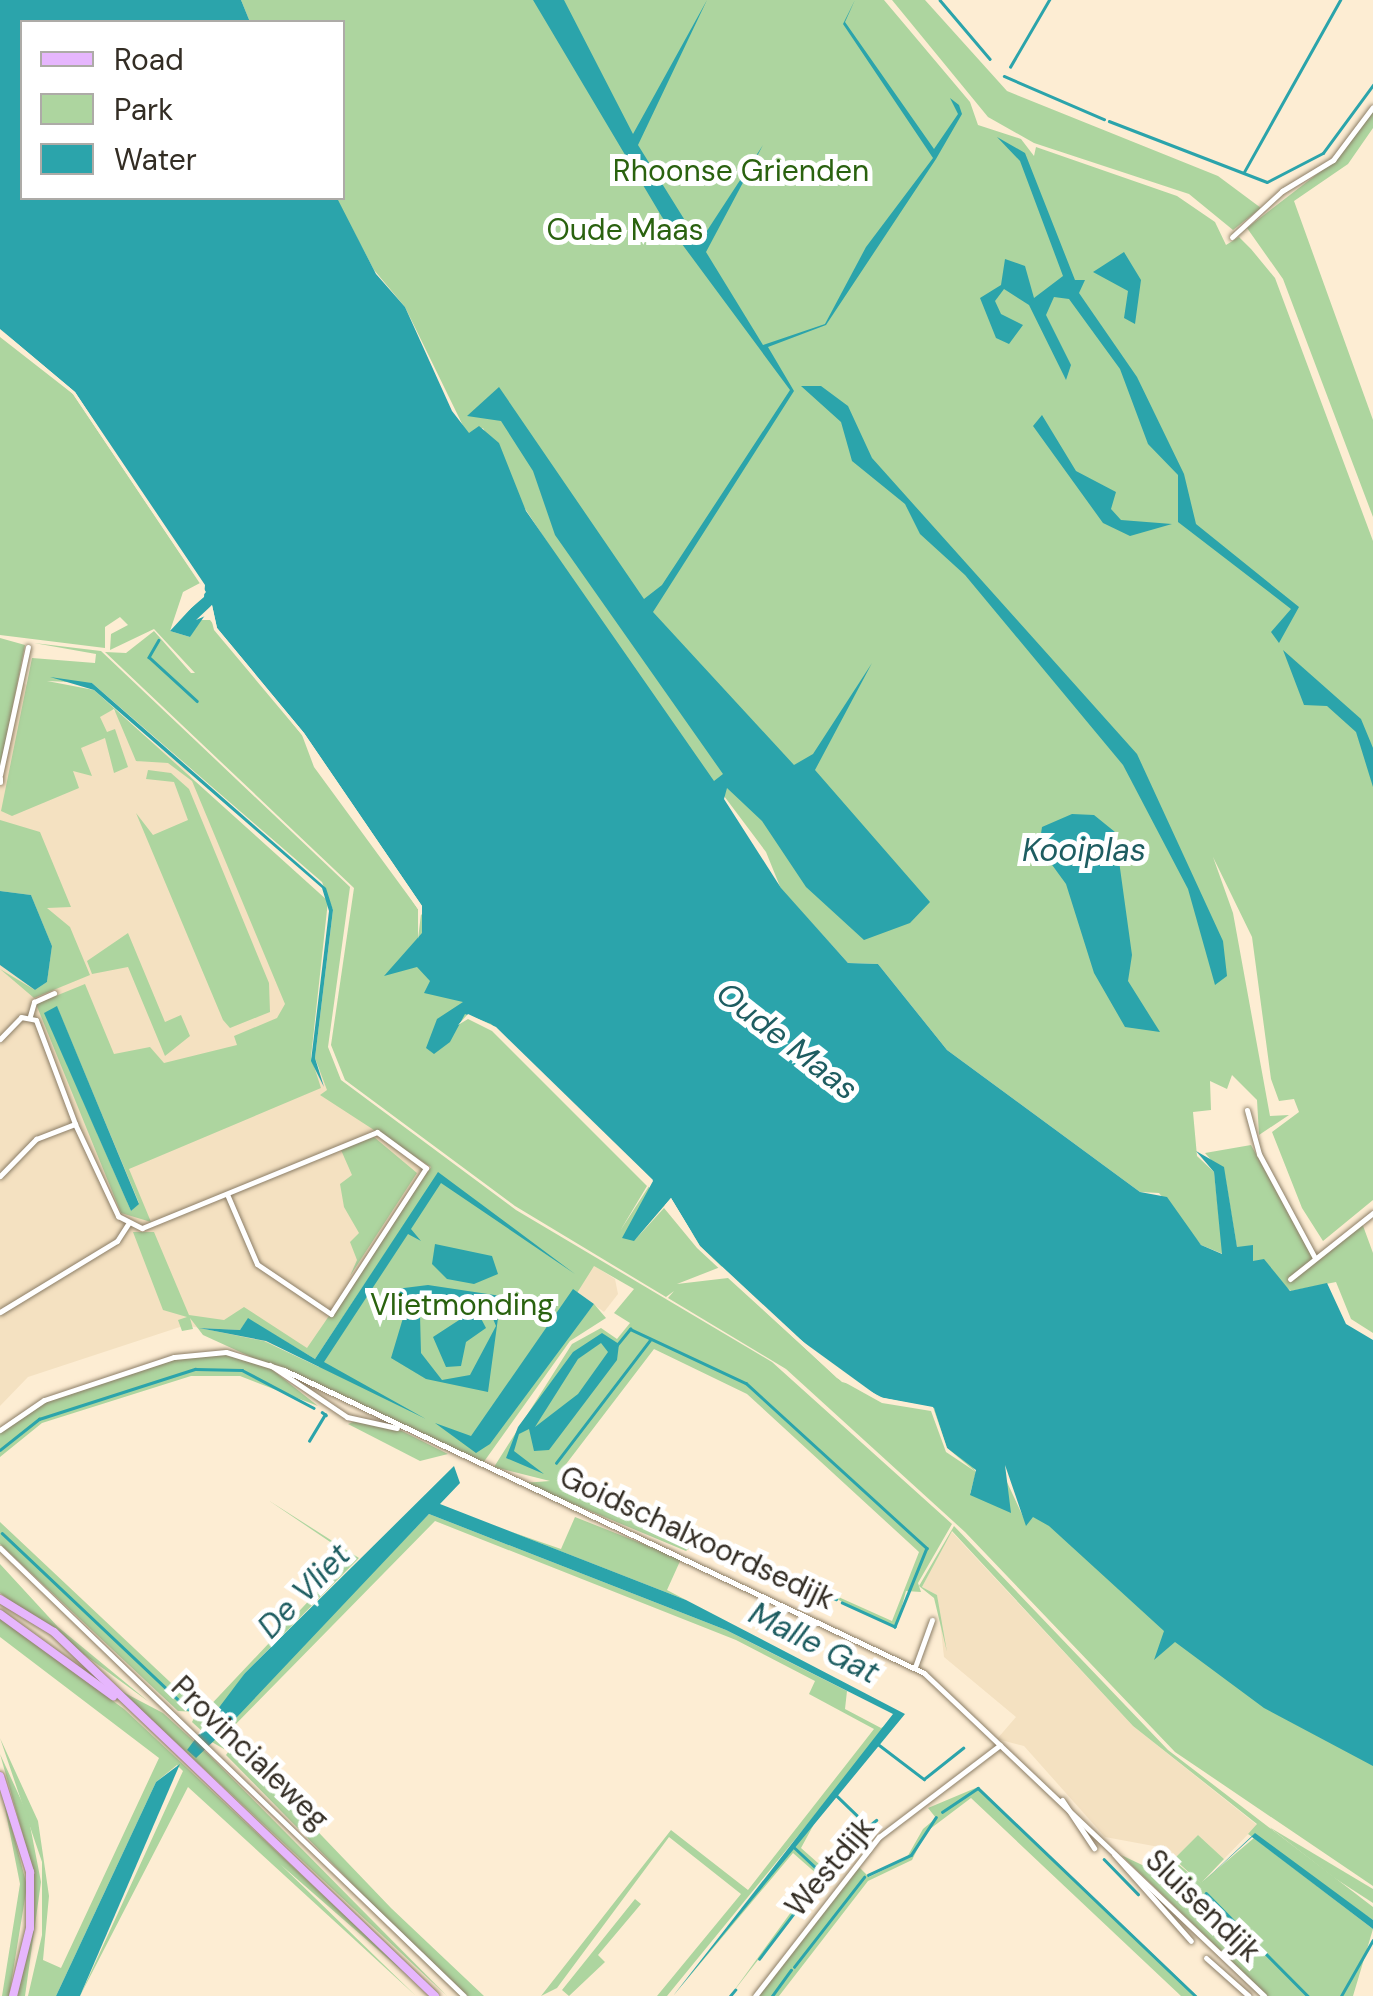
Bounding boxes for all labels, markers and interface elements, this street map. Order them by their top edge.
legend [20,20,345,200]
text: Road [114,40,184,79]
text: Park [114,90,173,129]
text: Water [114,140,197,179]
park label: Rhoonse Grienden [613,153,869,189]
park label: Oude Maas [546,212,704,248]
water label: Kooiplas [1022,831,1146,869]
water label: Oude Maas [709,974,865,1108]
park label: Vlietmonding [370,1287,554,1323]
street label: Goidschalxoordsedijk [554,1459,840,1617]
water label: De Vliet [250,1536,358,1646]
water label: Malle Gat [743,1594,885,1692]
street label: Provincialeweg [164,1669,336,1837]
street label: Westdijk [778,1810,882,1924]
street label: Sluisendijk [1138,1842,1268,1970]

